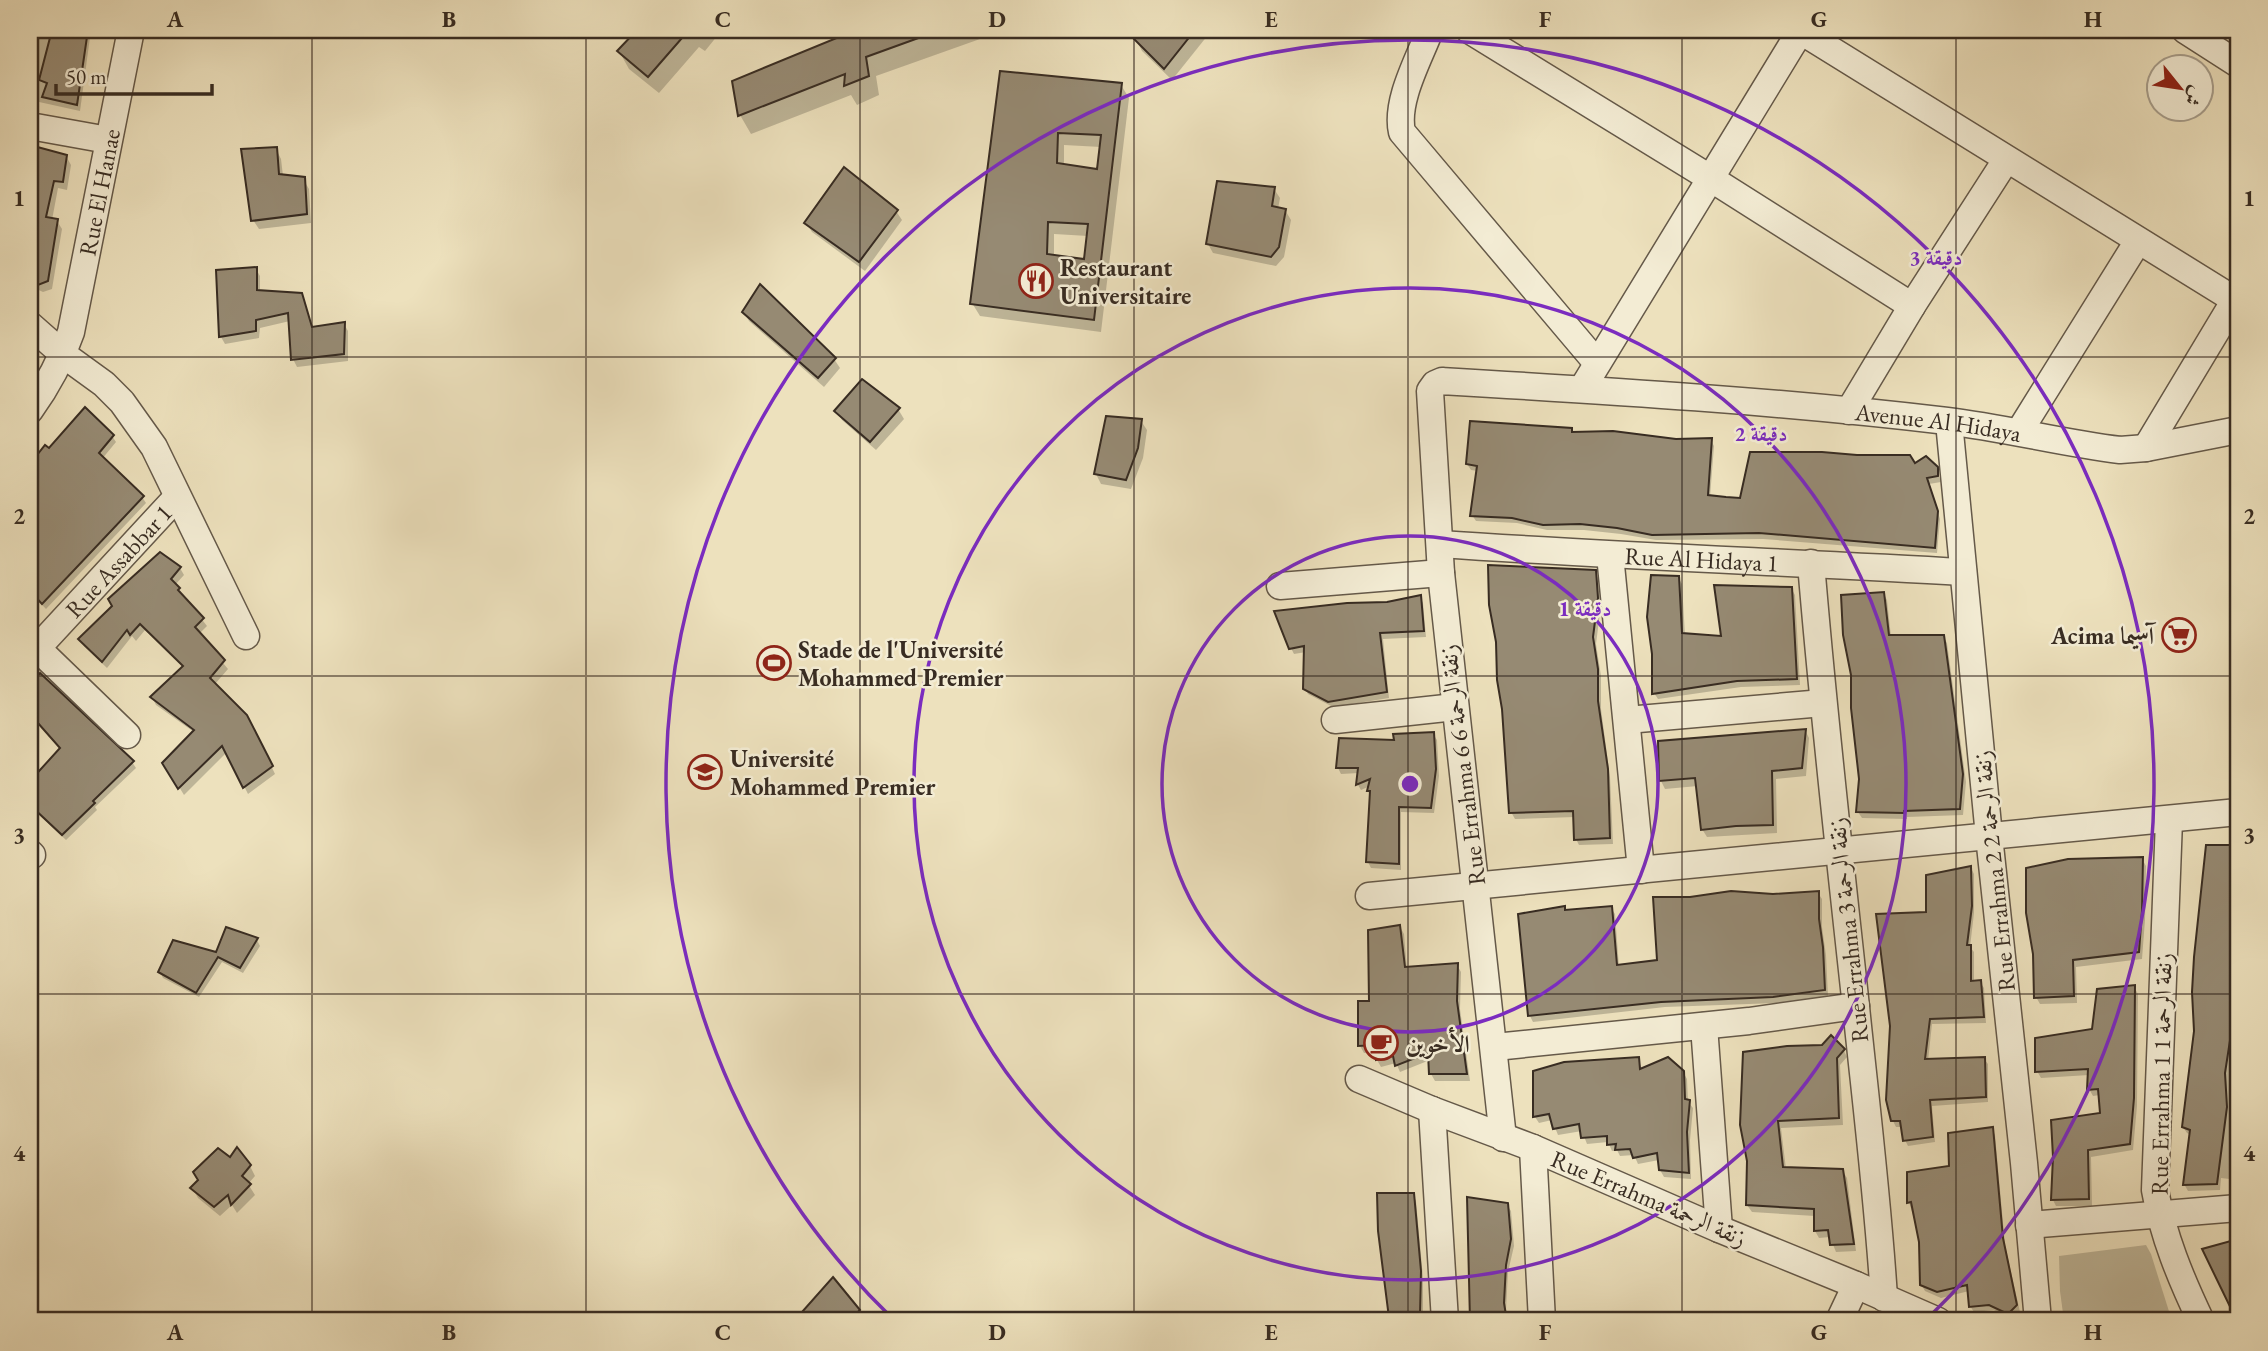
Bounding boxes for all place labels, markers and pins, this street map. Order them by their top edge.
place label: Restaurant Universitaire [1060,252,1191,311]
restaurant icon: Restaurant Universitaire [1017,262,1055,300]
supermarket icon: Acima آسيما [2160,616,2198,654]
place label: Acima آسيما [2050,620,2157,651]
place label: Stade de l'Université Mohammed Premier [798,634,1004,693]
sports icon: Stade de l'Université Mohammed Premier [755,644,793,682]
place label: Université Mohammed Premier [730,743,936,802]
school or university icon: Université Mohammed Premier [686,753,724,791]
centre of rings [1398,772,1422,796]
cafe icon: الأخوين [1362,1024,1400,1062]
place label: الأخوين [1406,1026,1470,1059]

